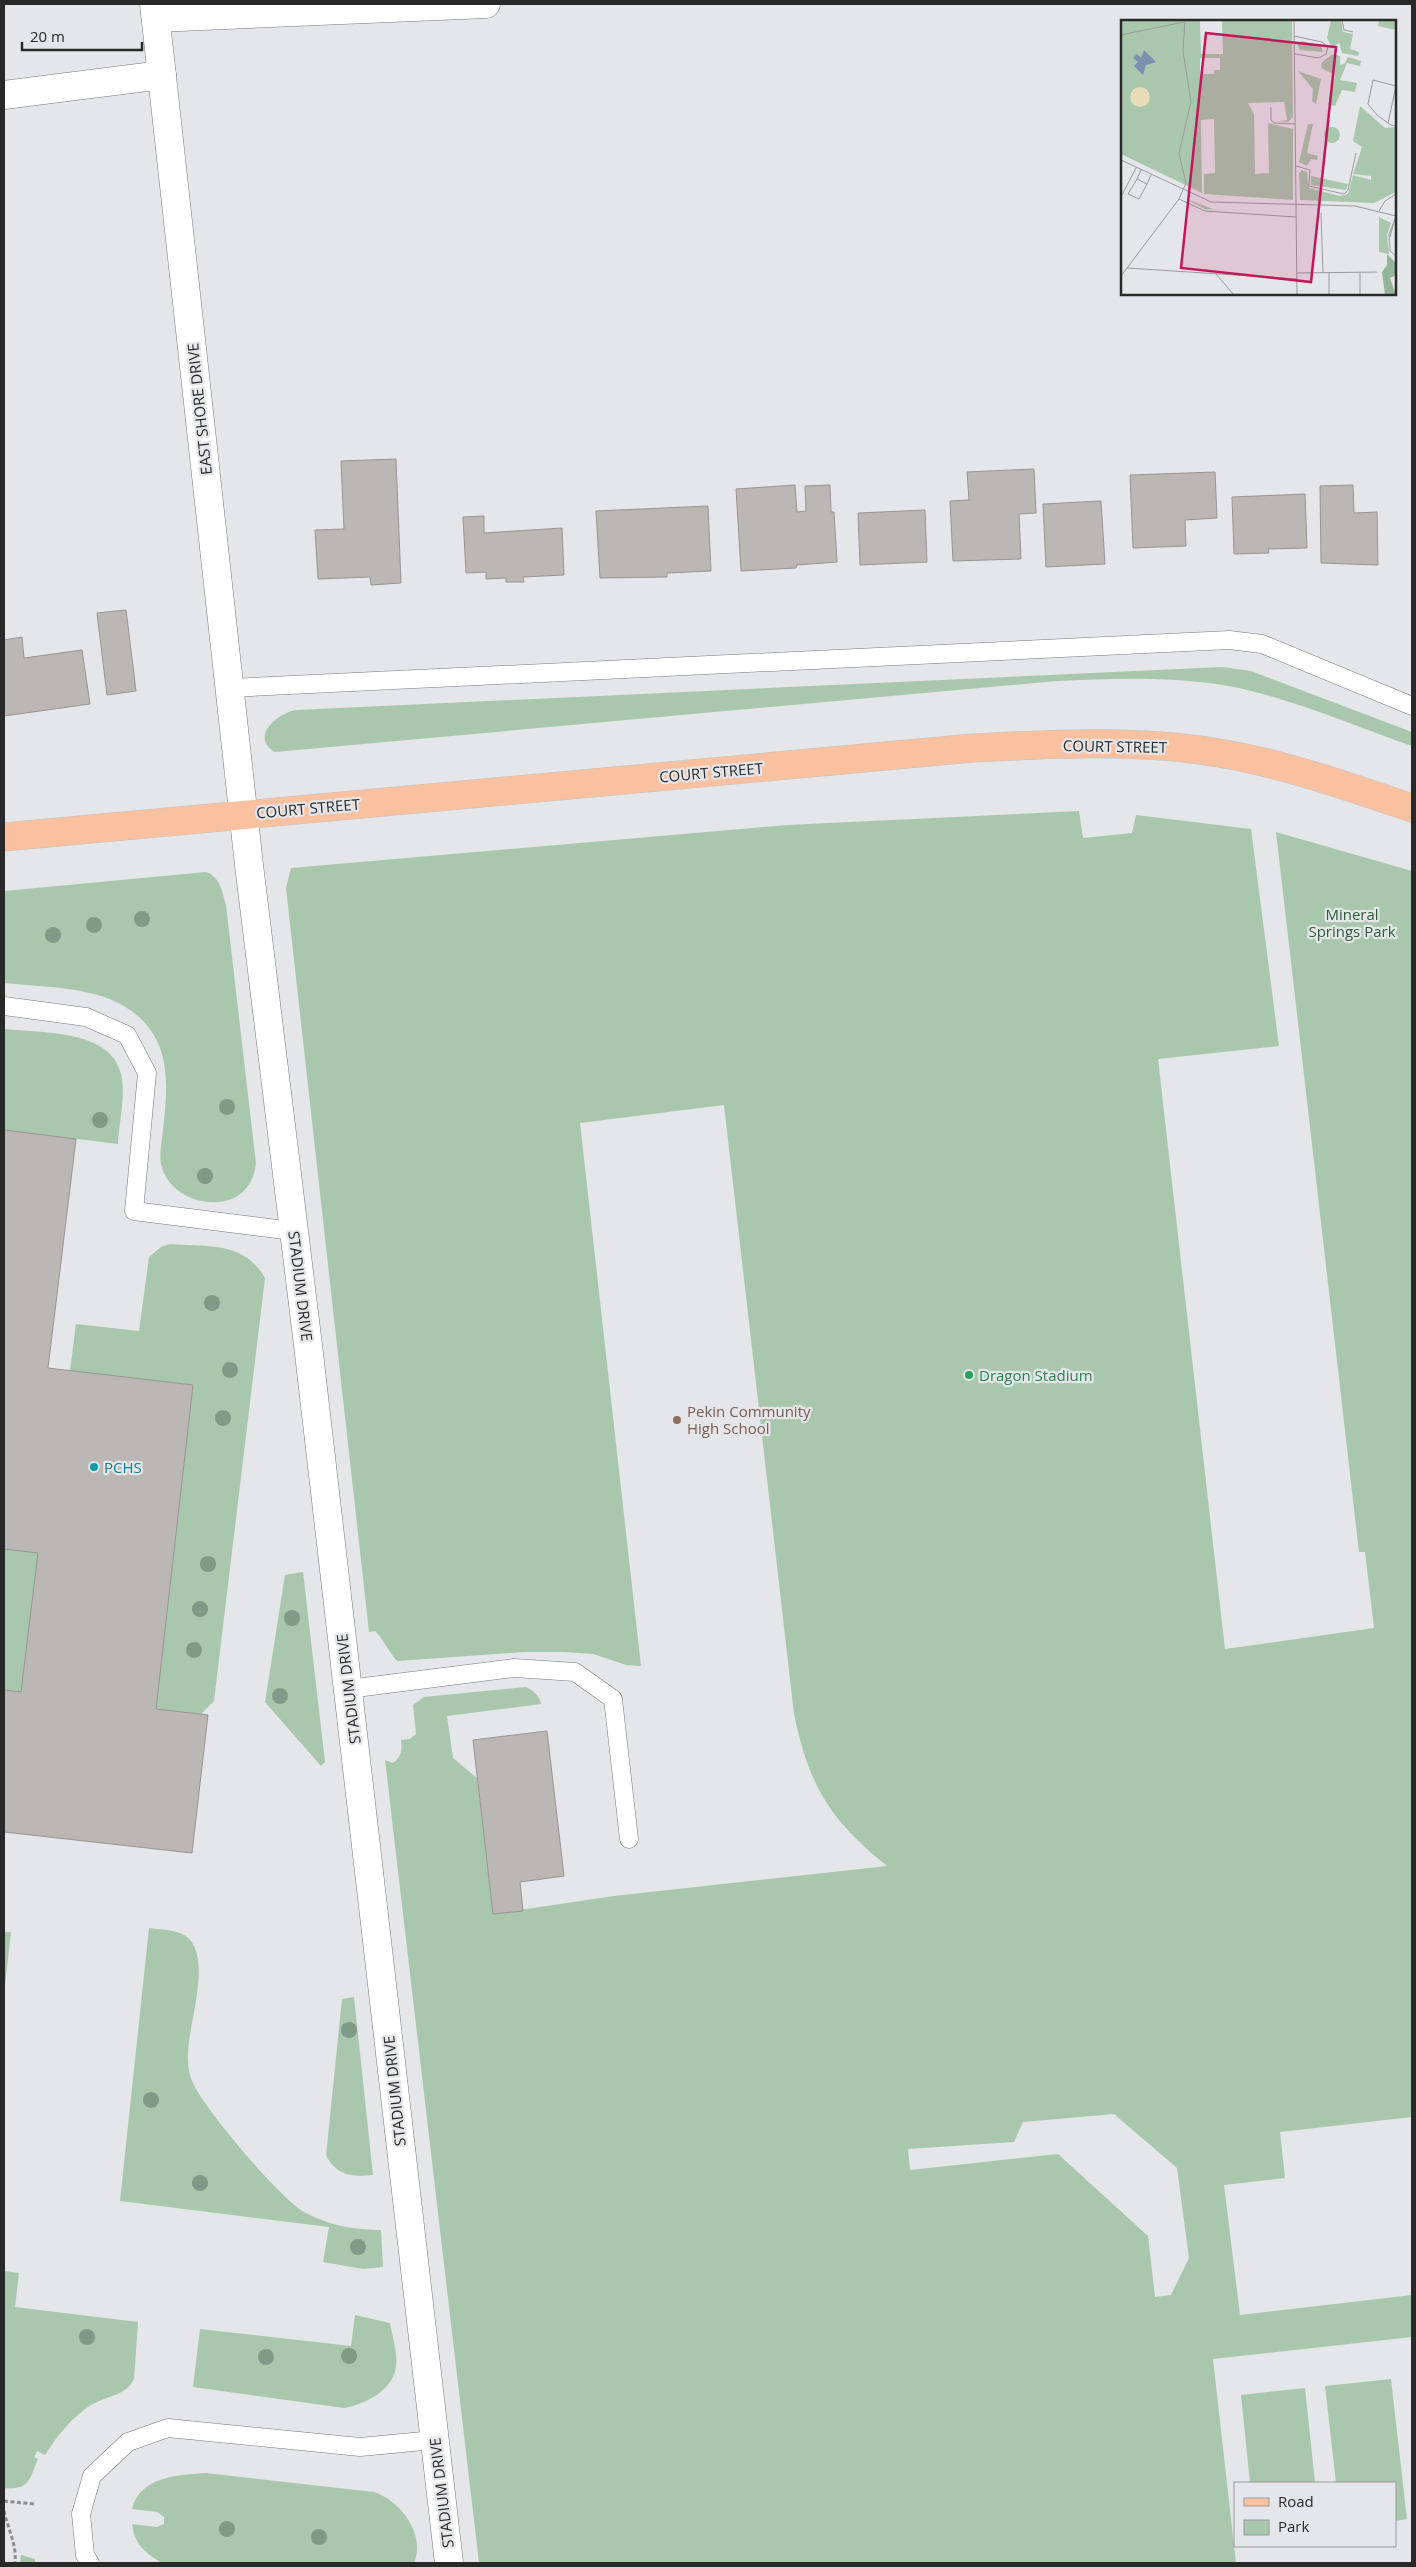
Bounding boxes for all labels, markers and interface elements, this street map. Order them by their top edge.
scale bar [22,20,142,52]
inset map [1121,20,1396,295]
text: 20 m [30,26,65,46]
street label: EAST SHORE DRIVE [182,342,216,476]
street label: COURT STREET [1063,735,1168,757]
street label: COURT STREET [658,757,764,787]
street label: COURT STREET [255,793,361,823]
park label: Mineral Springs Park [1308,904,1396,941]
street label: STADIUM DRIVE [284,1230,318,1342]
place label: Dragon Stadium [979,1365,1093,1385]
marker: Dragon Stadium [963,1369,975,1381]
place label: Pekin Community High School [687,1401,811,1438]
marker: Pekin Community High School [671,1414,683,1426]
place label: PCHS [104,1457,142,1477]
marker: PCHS [88,1461,100,1473]
street label: STADIUM DRIVE [331,1633,365,1745]
street label: STADIUM DRIVE [378,2035,410,2147]
street label: STADIUM DRIVE [424,2437,458,2549]
legend [1234,2482,1396,2547]
text: Road [1278,2491,1314,2511]
text: Park [1278,2516,1309,2536]

